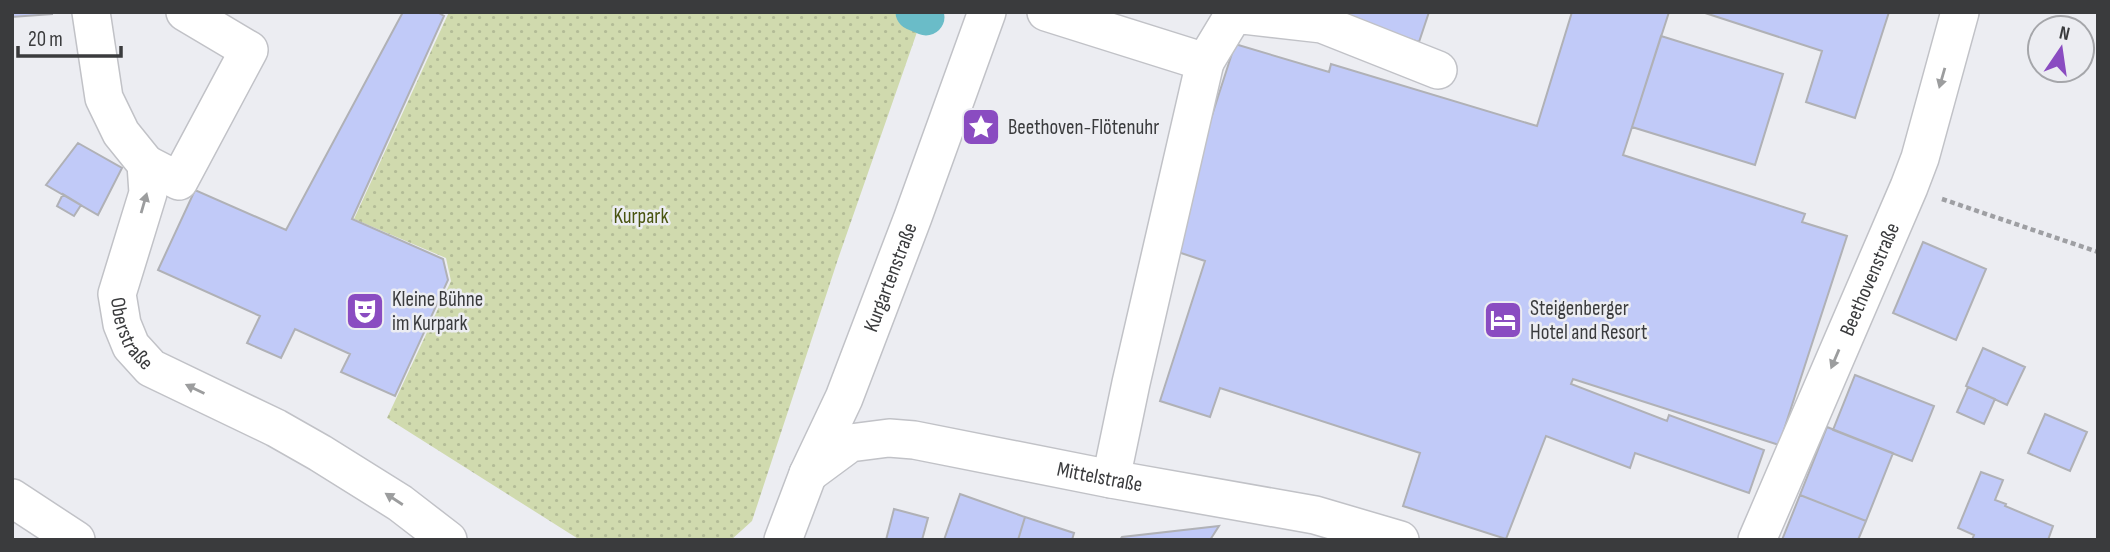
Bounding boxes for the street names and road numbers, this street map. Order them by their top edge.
street label: Kurgartenstraße [858,219,923,335]
street label: Beethovenstraße [1834,219,1905,340]
street label: Oberstraße [105,295,158,375]
street label: Mittelstraße [1055,457,1144,497]

